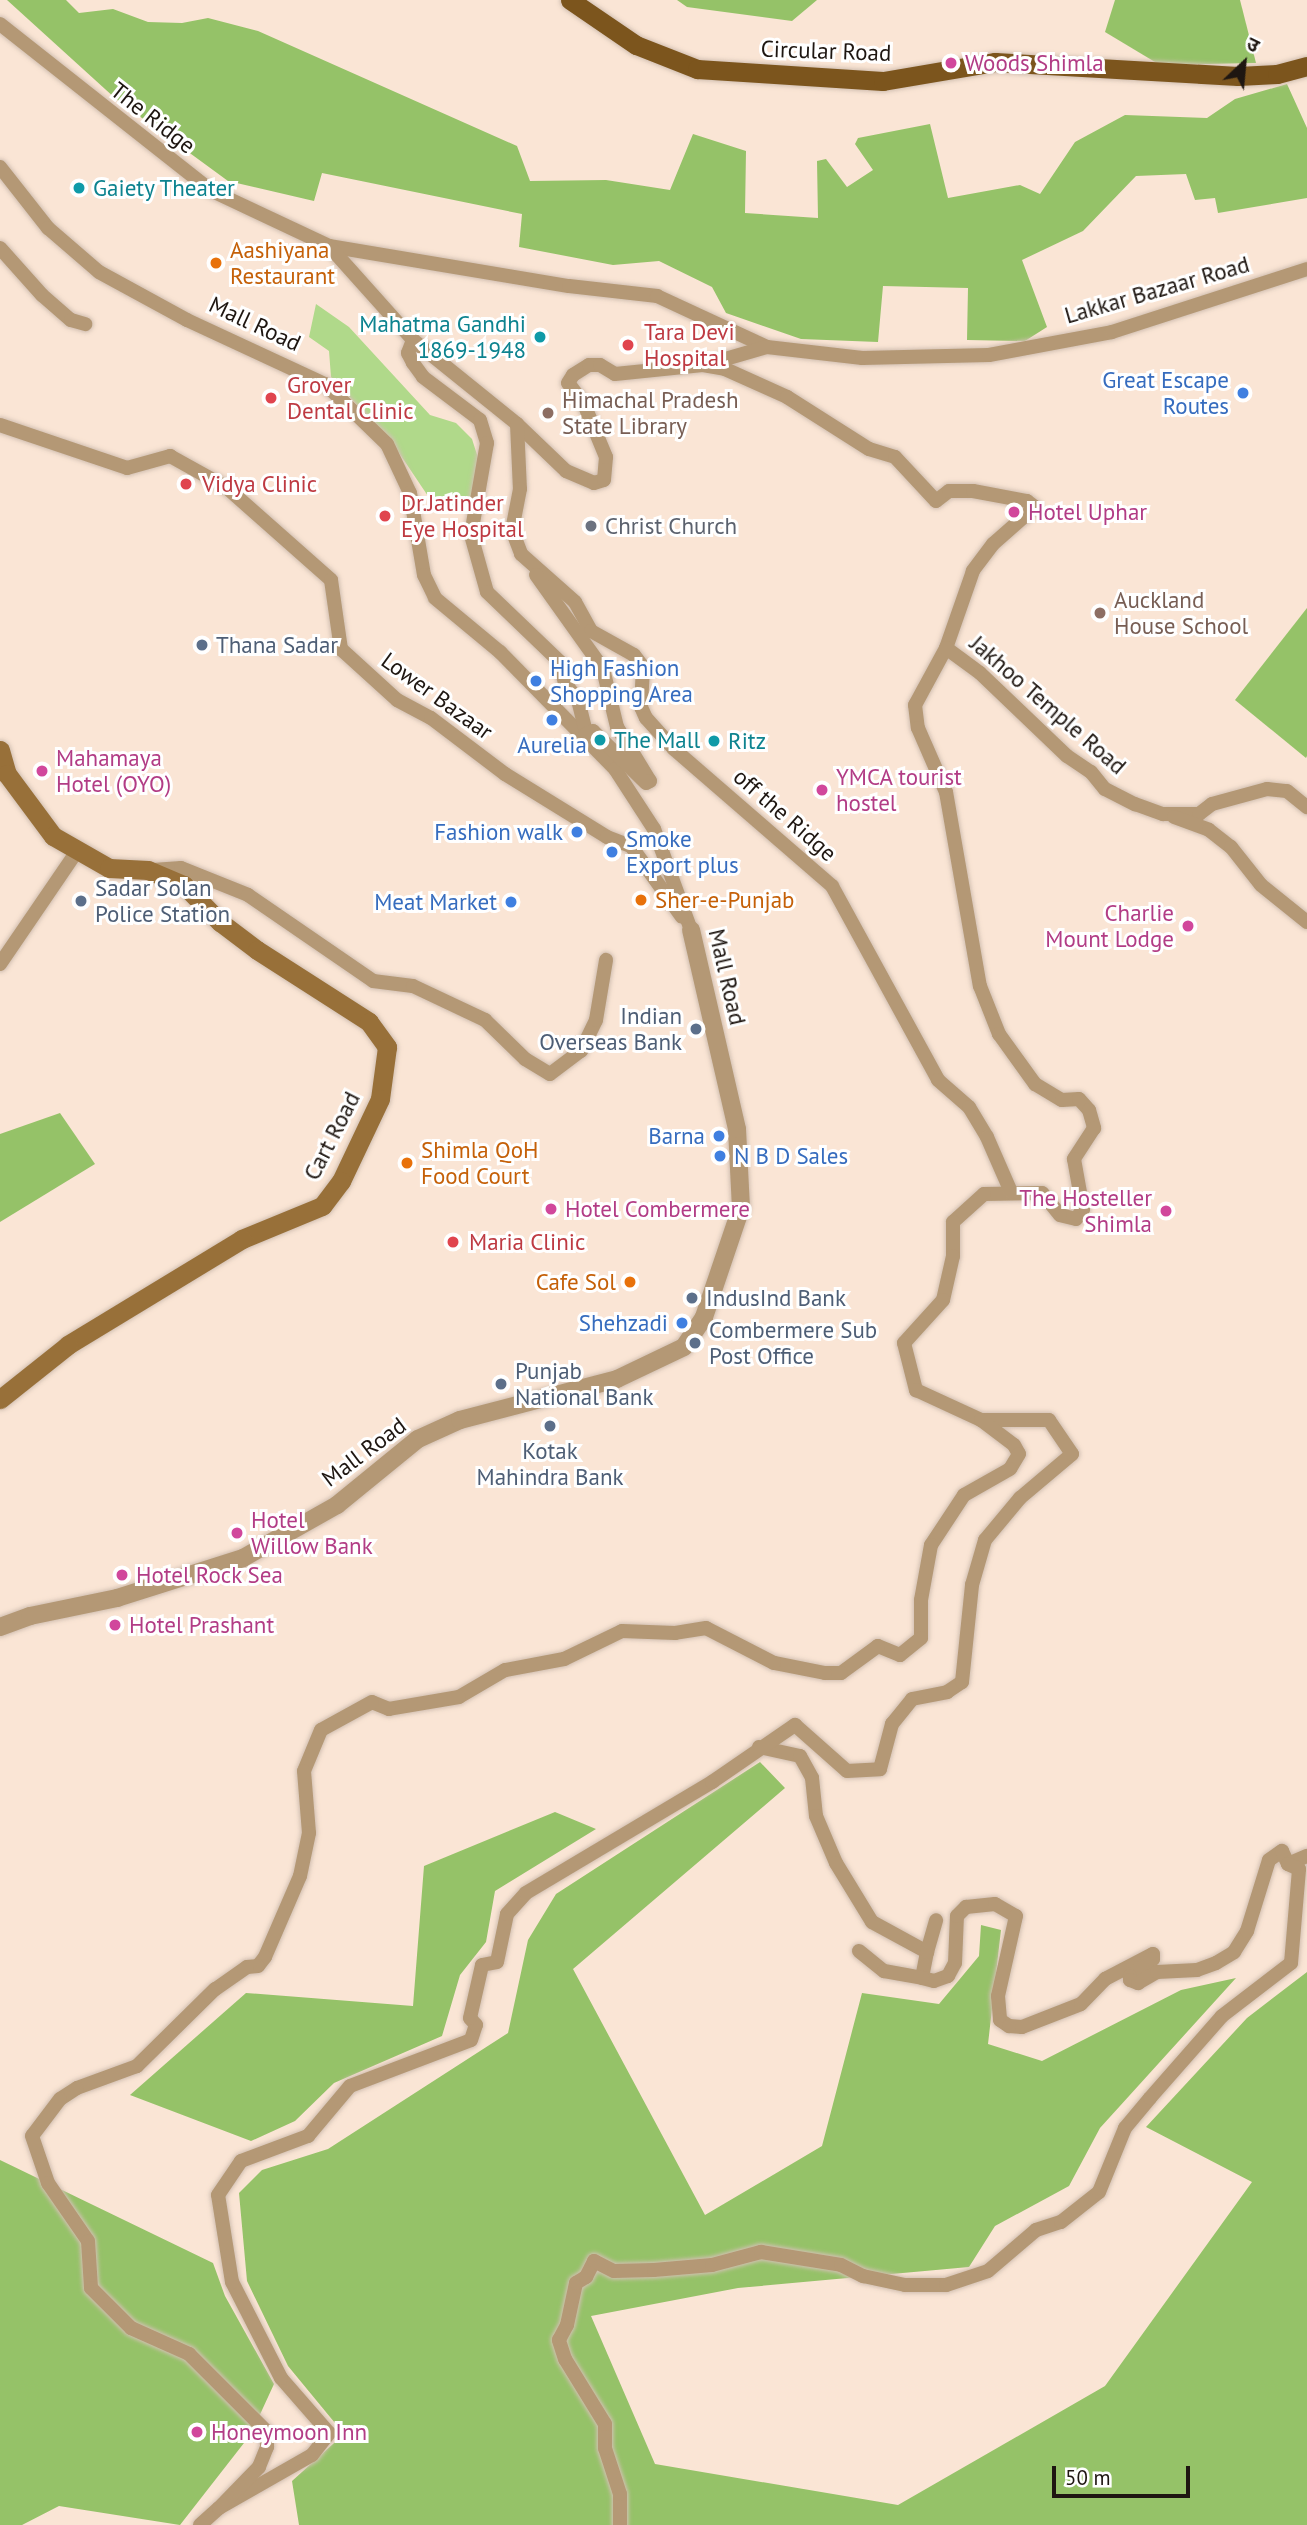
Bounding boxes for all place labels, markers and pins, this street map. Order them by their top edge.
place label: Woods Shimla [965,49,1104,77]
marker: Woods Shimla [943,55,959,71]
place label: Gaiety Theater [93,174,236,202]
marker: Gaiety Theater [71,180,87,196]
place label: Aashiyana Restaurant [230,236,335,290]
marker: Aashiyana Restaurant [208,255,224,271]
place label: Mahatma Gandhi 1869-1948 [359,310,526,364]
place label: Tara Devi Hospital [644,318,735,372]
marker: Mahatma Gandhi 1869-1948 [532,329,548,345]
marker: Tara Devi Hospital [618,335,638,355]
place label: Great Escape Routes [1102,366,1229,420]
place label: Grover Dental Clinic [287,371,413,425]
marker: Great Escape Routes [1235,385,1251,401]
place label: Himachal Pradesh State Library [562,386,739,440]
marker: Grover Dental Clinic [261,388,281,408]
marker: Himachal Pradesh State Library [540,405,556,421]
place label: Vidya Clinic [202,470,317,498]
marker: Vidya Clinic [176,474,196,494]
place label: Dr.Jatinder Eye Hospital [401,489,524,543]
place label: Hotel Uphar [1028,498,1147,526]
marker: Hotel Uphar [1006,504,1022,520]
marker: Dr.Jatinder Eye Hospital [375,506,395,526]
place label: Christ Church [605,512,737,540]
marker: Christ Church [583,518,599,534]
place label: Auckland House School [1114,586,1248,640]
marker: Auckland House School [1092,605,1108,621]
place label: Thana Sadar [216,631,338,659]
marker: Thana Sadar [194,637,210,653]
place label: High Fashion Shopping Area [550,654,694,708]
marker: High Fashion Shopping Area [528,673,544,689]
marker: Aurelia [544,712,560,728]
place label: The Mall [614,726,700,754]
place label: Ritz [728,727,766,755]
place label: Aurelia [517,731,587,759]
marker: The Mall [592,732,608,748]
marker: Ritz [706,733,722,749]
place label: Mahamaya Hotel (OYO) [56,744,171,798]
marker: Mahamaya Hotel (OYO) [34,763,50,779]
place label: YMCA tourist hostel [836,763,963,817]
marker: YMCA tourist hostel [814,782,830,798]
place label: Fashion walk [434,818,563,846]
marker: Fashion walk [569,824,585,840]
place label: Smoke Export plus [626,825,739,879]
marker: Smoke Export plus [604,844,620,860]
place label: Sadar Solan Police Station [95,874,230,928]
place label: Sher-e-Punjab [655,886,795,914]
place label: Meat Market [374,888,497,916]
marker: Sher-e-Punjab [633,892,649,908]
marker: Sadar Solan Police Station [73,893,89,909]
marker: Meat Market [503,894,519,910]
place label: Charlie Mount Lodge [1045,899,1174,953]
marker: Charlie Mount Lodge [1180,918,1196,934]
place label: Indian Overseas Bank [539,1002,682,1056]
marker: Indian Overseas Bank [688,1021,704,1037]
place label: Barna [648,1122,705,1150]
marker: Barna [711,1128,727,1144]
place label: Shimla QoH Food Court [421,1136,538,1190]
place label: N B D Sales [734,1142,848,1170]
marker: N B D Sales [712,1148,728,1164]
marker: Shimla QoH Food Court [399,1155,415,1171]
place label: The Hosteller Shimla [1019,1184,1152,1238]
place label: Hotel Combermere [565,1195,750,1223]
marker: Hotel Combermere [543,1201,559,1217]
marker: The Hosteller Shimla [1158,1203,1174,1219]
place label: Maria Clinic [469,1228,585,1256]
marker: Maria Clinic [443,1232,463,1252]
place label: Cafe Sol [536,1268,616,1296]
marker: Cafe Sol [622,1274,638,1290]
place label: IndusInd Bank [706,1284,846,1312]
marker: IndusInd Bank [684,1290,700,1306]
place label: Shehzadi [579,1309,668,1337]
marker: Shehzadi [674,1315,690,1331]
place label: Combermere Sub Post Office [709,1316,877,1370]
marker: Combermere Sub Post Office [687,1335,703,1351]
place label: Punjab National Bank [515,1357,653,1411]
marker: Punjab National Bank [493,1376,509,1392]
marker: Kotak Mahindra Bank [542,1418,558,1434]
place label: Kotak Mahindra Bank [476,1437,624,1491]
place label: Hotel Willow Bank [251,1506,373,1560]
marker: Hotel Willow Bank [229,1525,245,1541]
place label: Hotel Rock Sea [136,1561,284,1589]
marker: Hotel Rock Sea [114,1567,130,1583]
place label: Hotel Prashant [129,1611,274,1639]
marker: Hotel Prashant [107,1617,123,1633]
place label: Honeymoon Inn [211,2418,367,2446]
marker: Honeymoon Inn [189,2424,205,2440]

